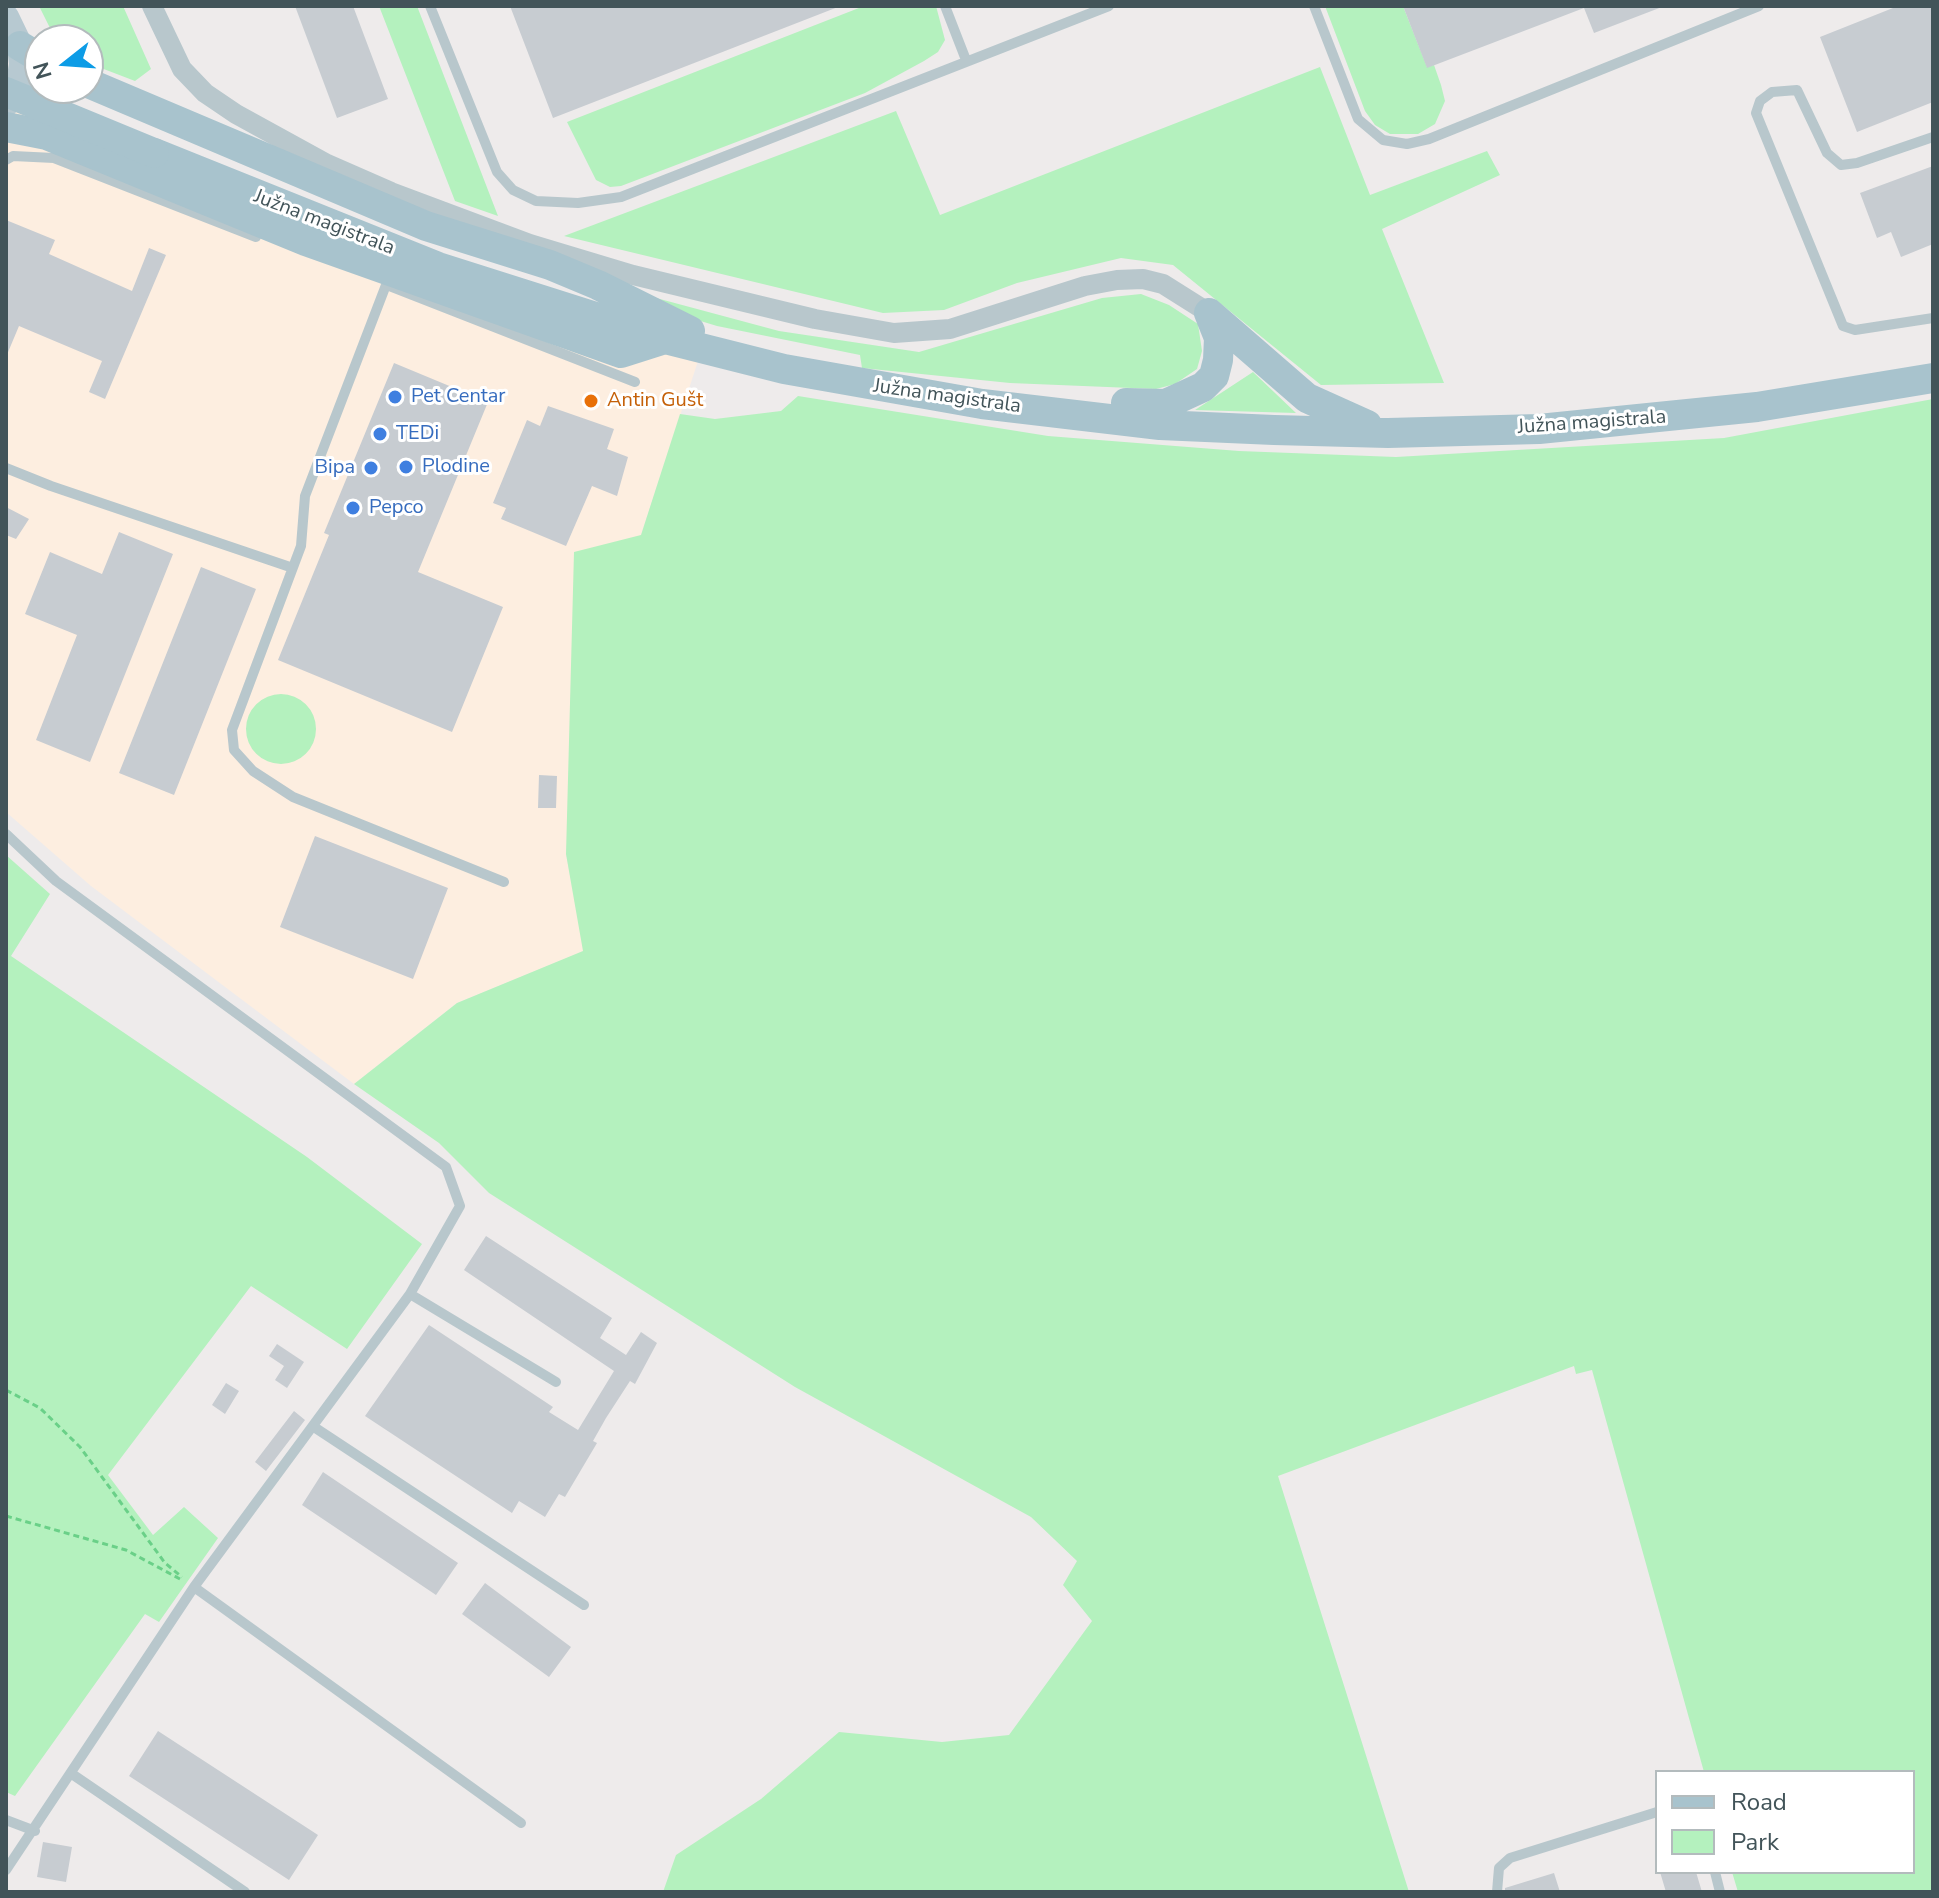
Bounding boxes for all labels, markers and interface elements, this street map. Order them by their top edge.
north arrow [24,24,104,104]
text: N [26,58,60,83]
street label: Južna magistrala [250,185,398,261]
street label: Južna magistrala [872,375,1022,419]
place label: Pet Centar [411,385,506,409]
marker: Pet Centar [386,388,404,406]
place label: Antin Gušt [607,389,703,413]
marker: Antin Gušt [582,392,600,410]
street label: Južna magistrala [1517,406,1667,440]
place label: TEDi [396,422,439,446]
marker: TEDi [371,425,389,443]
place label: Plodine [422,455,490,479]
place label: Bipa [315,456,355,480]
marker: Plodine [397,458,415,476]
marker: Bipa [362,459,380,477]
place label: Pepco [369,496,424,520]
marker: Pepco [344,499,362,517]
legend [1655,1770,1915,1874]
text: Road [1731,1786,1787,1818]
text: Park [1731,1826,1779,1858]

